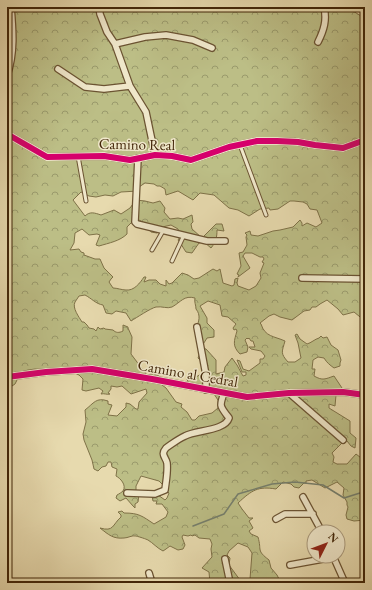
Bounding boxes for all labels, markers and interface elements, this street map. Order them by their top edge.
street label: Camino Real [99,134,176,154]
street label: Camino al Cedral [136,355,240,391]
north arrow [306,524,346,564]
text: N [325,529,342,545]

